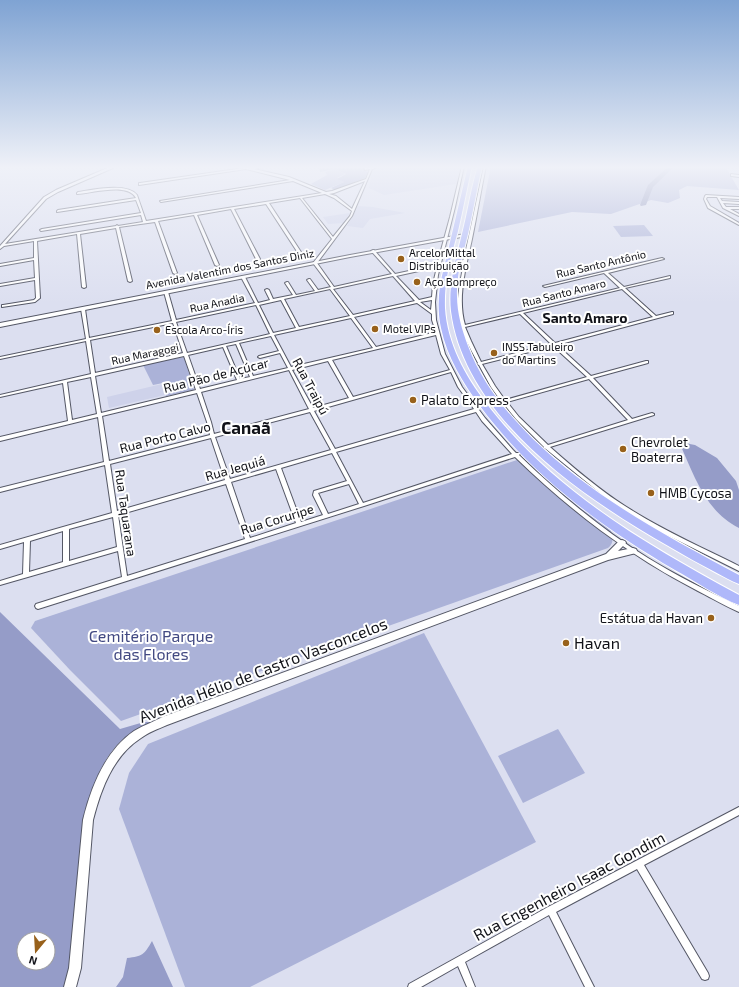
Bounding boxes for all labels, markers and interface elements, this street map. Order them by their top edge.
street label: Avenida Valentim dos Santos Diniz [145,246,316,291]
place label: ArcelorMittal Distribuição [409,246,476,273]
street label: Rua Santo Antônio [555,247,647,280]
marker: ArcelorMittal Distribuição [396,254,406,264]
place label: Aço Bompreço [425,275,497,289]
street label: Rua Santo Amaro [521,276,607,309]
marker: Aço Bompreço [412,277,422,287]
street label: Rua Anadia [188,290,245,315]
district label: Santo Amaro [543,309,627,326]
place label: Motel VIPs [383,322,436,335]
place label: Escola Arco-Íris [165,323,243,336]
marker: Motel VIPs [370,324,380,334]
marker: Escola Arco-Íris [152,325,162,335]
street label: Rua Maragogi [110,340,180,367]
place label: INSS Tabuleiro do Martins [502,340,574,366]
marker: INSS Tabuleiro do Martins [489,348,499,358]
street label: Rua Pão de Açúcar [162,354,271,397]
street label: Rua Traipú [289,355,333,417]
place label: Palato Express [421,392,509,408]
marker: Palato Express [408,395,418,405]
district label: Canaã [221,417,271,437]
street label: Rua Porto Calvo [118,418,212,456]
place label: Chevrolet Boaterra [631,434,688,465]
marker: Chevrolet Boaterra [618,444,628,454]
street label: Rua Jequiá [203,452,267,484]
street label: Rua Taquarana [112,468,140,558]
place label: HMB Cycosa [659,485,732,501]
marker: HMB Cycosa [646,488,656,498]
street label: Rua Coruripe [238,500,316,538]
place label: Estátua da Havan [600,610,703,626]
street label: Avenida Hélio de Castro Vasconcelos [136,613,390,726]
marker: Estátua da Havan [706,613,716,623]
park label: Cemitério Parque das Flores [89,626,213,663]
place label: Havan [574,633,620,652]
marker: Havan [561,638,571,648]
street label: Rua Engenheiro Isaac Gondim [470,827,668,944]
north arrow [16,931,56,971]
text: N [27,954,39,968]

